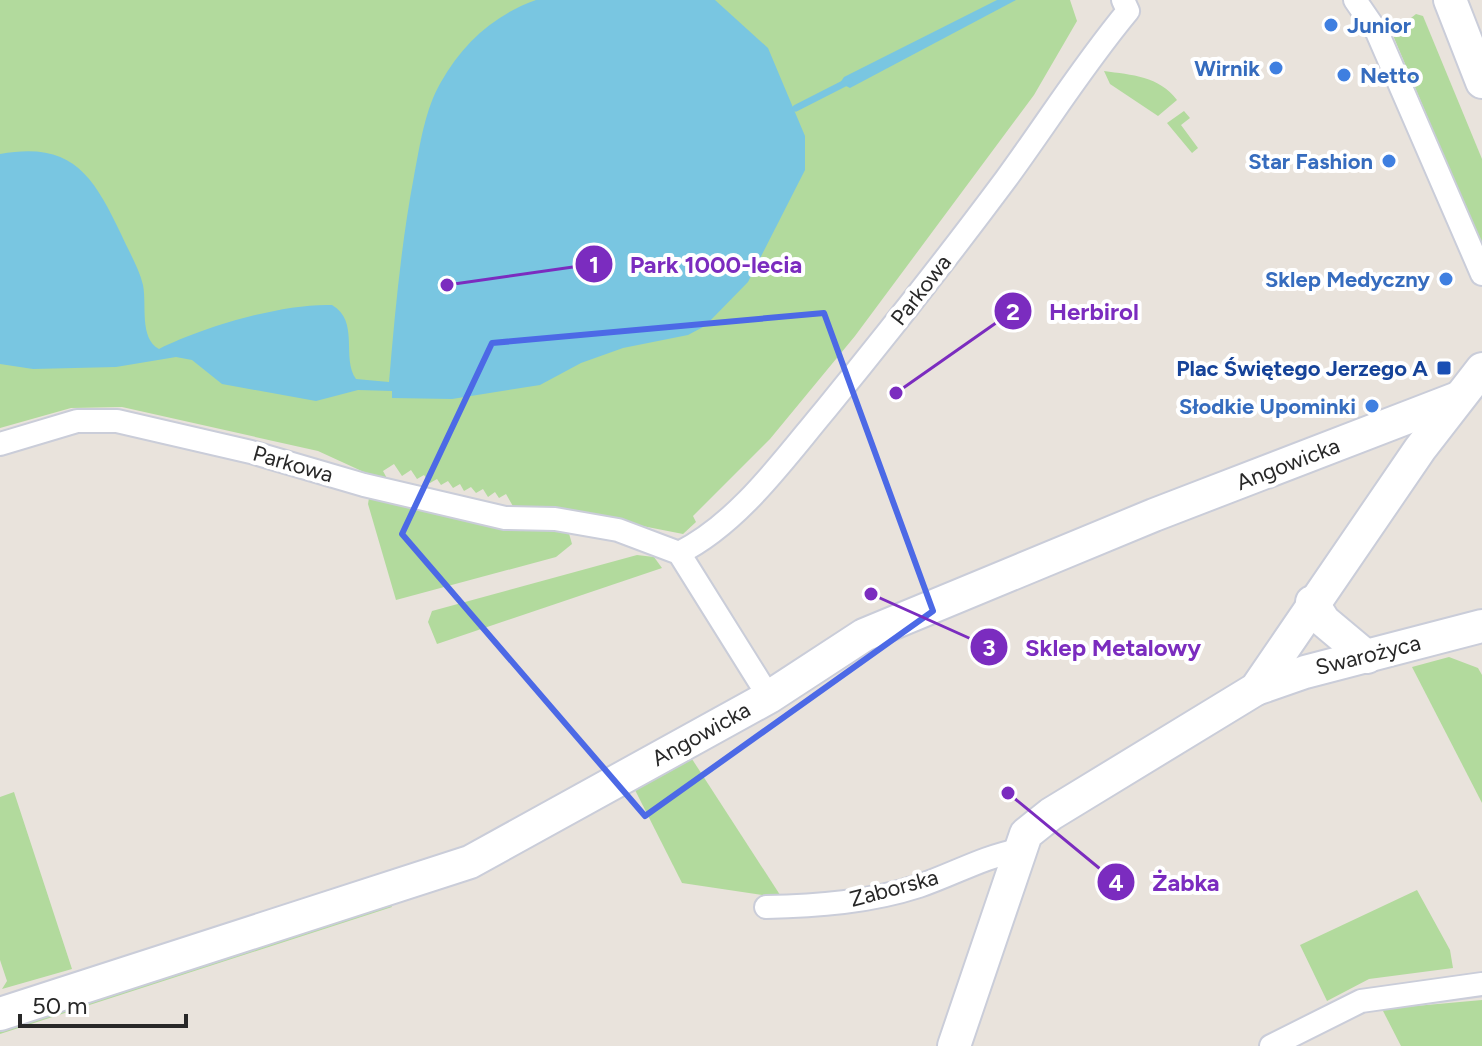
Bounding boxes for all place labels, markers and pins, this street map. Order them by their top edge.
place label: Junior [1347,12,1412,39]
marker: Junior [1322,16,1340,34]
place label: Wirnik [1194,55,1260,82]
marker: Wirnik [1267,59,1285,77]
place label: Netto [1360,62,1420,89]
marker: Netto [1335,66,1353,84]
place label: Star Fashion [1248,148,1373,175]
marker: Star Fashion [1380,152,1398,170]
callout: Park 1000-lecia [574,240,818,288]
place label: Sklep Medyczny [1265,266,1430,293]
marker: Sklep Medyczny [1437,270,1455,288]
callout: Herbirol [993,287,1155,335]
place label: Plac Świętego Jerzego A [1176,355,1428,382]
marker: Plac Świętego Jerzego A [1435,359,1453,377]
place label: Słodkie Upominki [1179,393,1356,420]
marker: Słodkie Upominki [1363,397,1381,415]
callout: Sklep Metalowy [969,623,1217,671]
callout: Żabka [1096,858,1236,906]

